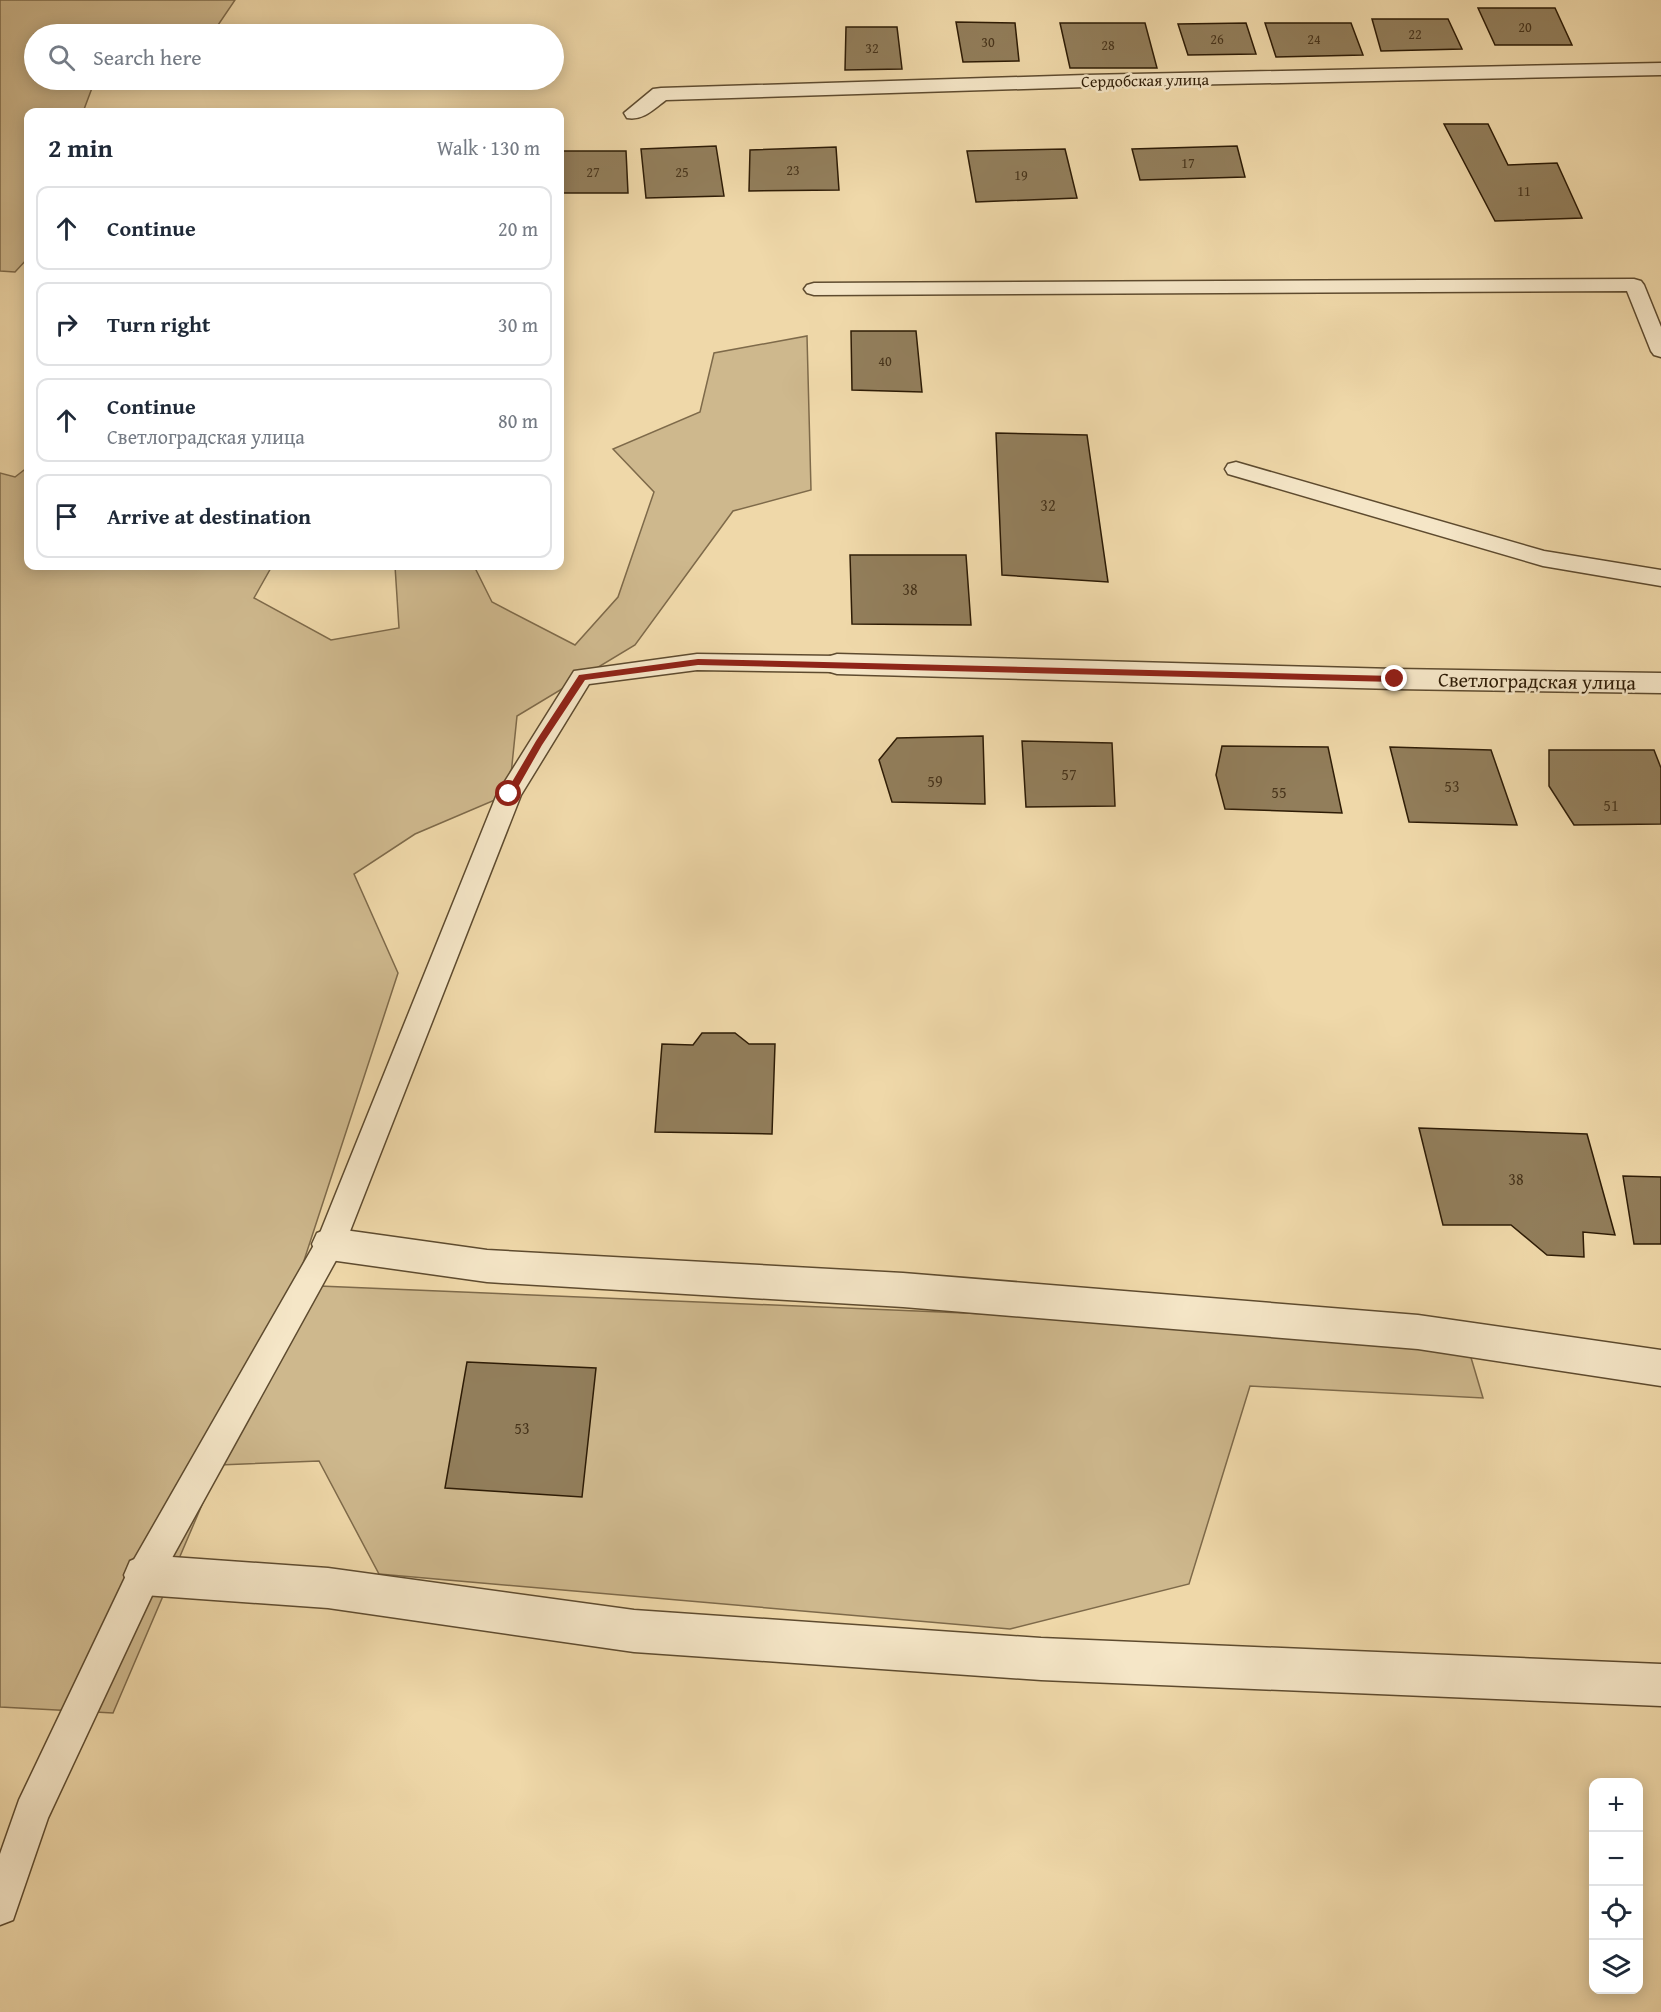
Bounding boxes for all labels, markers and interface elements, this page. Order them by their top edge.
house number: 20 [1518,17,1532,37]
search box [24,24,564,90]
house number: 22 [1408,24,1422,44]
house number: 26 [1210,29,1224,49]
house number: 24 [1307,29,1321,49]
house number: 30 [981,32,995,52]
house number: 28 [1101,35,1115,55]
house number: 32 [865,38,879,58]
icon: search [45,41,78,74]
text: Search here [93,41,202,73]
street label: Сердобская улица [1081,67,1209,93]
text: 2 min [48,128,113,167]
text: Walk · 130 m [437,133,540,162]
house number: 17 [1181,153,1195,173]
house number: 23 [786,160,800,180]
house number: 27 [586,162,600,182]
house number: 25 [675,162,689,182]
house number: 19 [1014,165,1028,185]
house number: 11 [1517,181,1531,201]
icon: ahead [50,212,83,245]
text: Continue [107,212,196,244]
text: 20 m [498,214,538,243]
icon: right [50,308,83,341]
text: Turn right [107,308,210,340]
text: 30 m [498,310,538,339]
house number: 40 [878,351,892,371]
text: Continue [107,390,196,422]
icon: ahead [50,404,83,437]
text: 80 m [498,406,538,435]
text: Светлоградская улица [107,422,305,451]
house number: 32 [1040,493,1056,517]
icon: arrive [50,500,83,533]
text: Arrive at destination [107,500,311,532]
house number: 38 [902,577,918,601]
street label: Светлоградская улица [1438,664,1637,697]
route end [1381,665,1407,691]
house number: 57 [1061,762,1077,786]
house number: 59 [927,769,943,793]
house number: 53 [1444,774,1460,798]
route start [495,780,521,806]
house number: 55 [1271,780,1287,804]
house number: 51 [1603,793,1619,817]
house number: 38 [1508,1167,1524,1191]
house number: 53 [514,1416,530,1440]
map controls [1589,1778,1643,1994]
button: + [1589,1778,1643,1832]
button: − [1589,1832,1643,1886]
button: locate [1589,1886,1643,1940]
button: layers [1589,1940,1643,1994]

